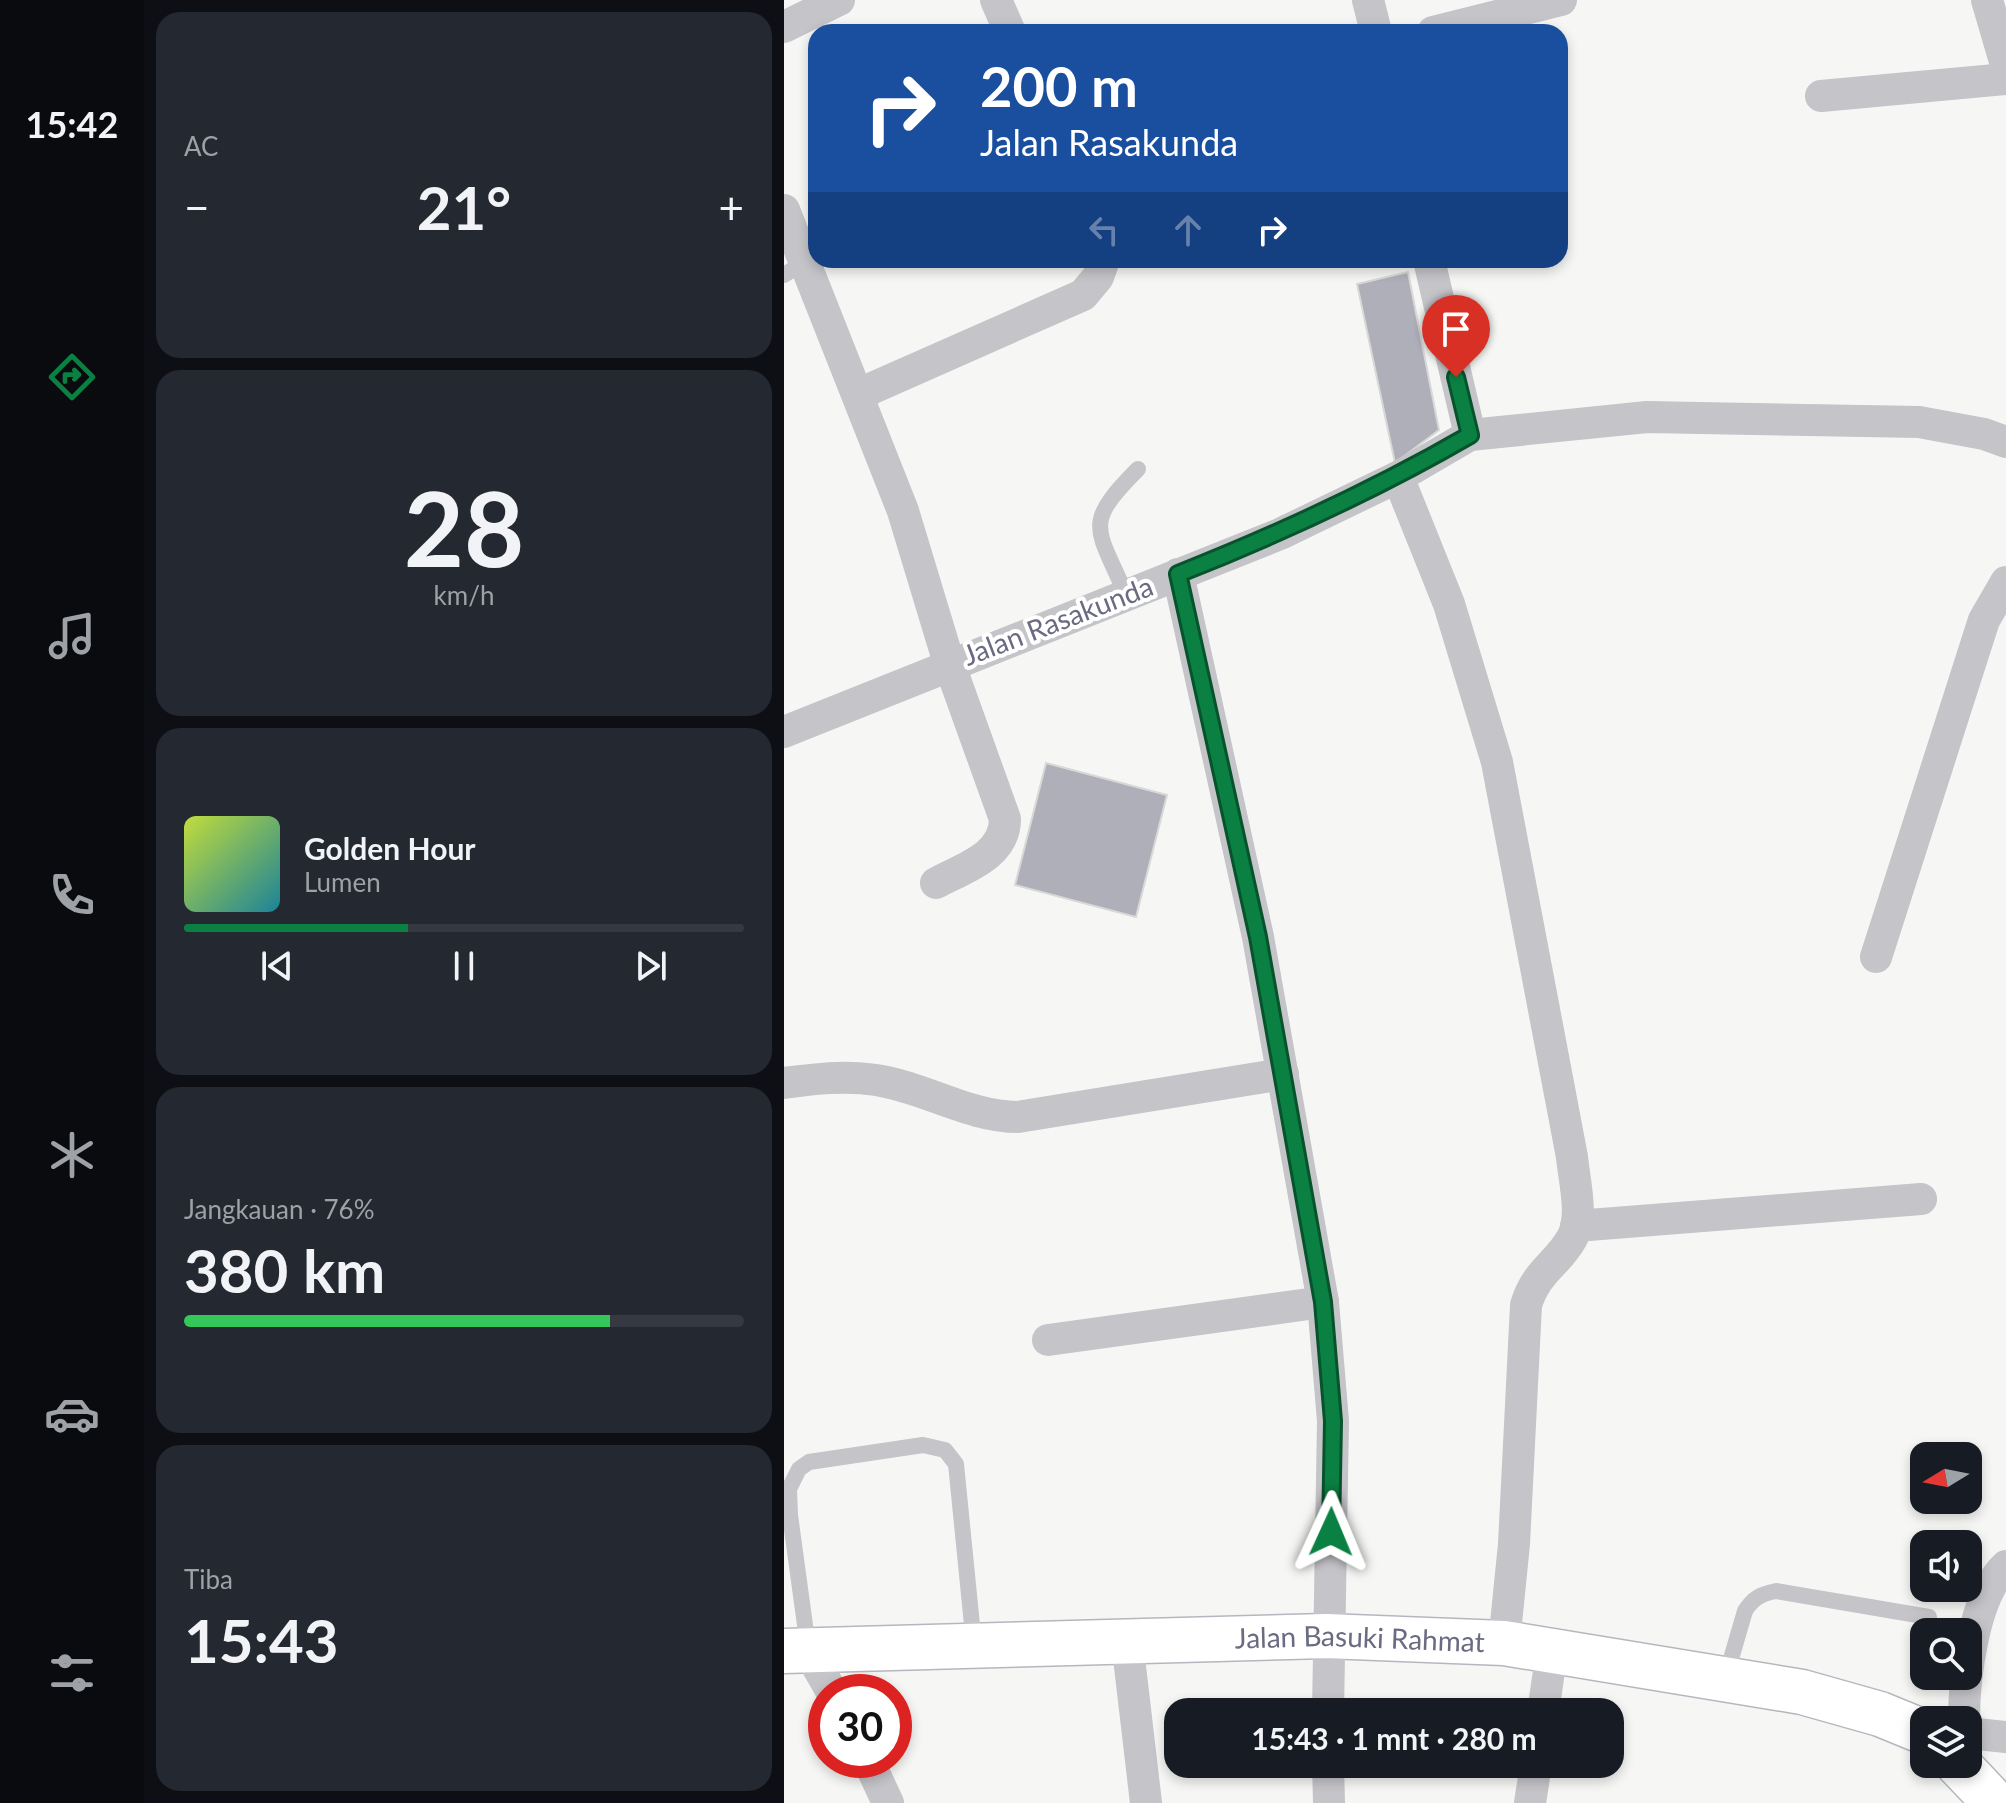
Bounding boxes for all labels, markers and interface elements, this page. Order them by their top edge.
text: 200 m [980,52,1138,119]
icon: right [848,56,952,160]
text: 15:42 [26,102,118,146]
text: Jalan Rasakunda [980,120,1238,164]
text: AC [184,130,219,162]
text: 21° [417,171,511,243]
text: − [184,181,210,233]
text: + [718,181,744,233]
icon: left [1082,208,1126,252]
icon: ahead [1166,208,1210,252]
icon: right [1250,208,1294,252]
pin [1422,295,1490,377]
icon: arrive [1434,307,1478,351]
icon: directions [44,349,100,405]
text: 28 [404,464,524,589]
street label: Jalan Rasakunda [958,568,1157,672]
text: km/h [434,579,494,611]
icon: music [44,608,100,664]
text: Golden Hour [304,830,476,866]
text: Lumen [304,866,381,898]
icon: phone [44,867,100,923]
icon: previous [255,944,299,988]
icon: pause [442,944,486,988]
icon: next [629,944,673,988]
icon: climate [44,1127,100,1183]
text: Jangkauan · 76% [184,1193,375,1225]
text: 380 km [184,1234,385,1306]
icon: car [44,1386,100,1442]
north arrow [1910,1442,1982,1514]
map controls [1910,1442,1982,1778]
position arrow [1289,1490,1373,1574]
button: sound [1910,1530,1982,1602]
text: Tiba [184,1563,233,1595]
text: 15:43 [184,1604,339,1676]
street label: Jalan Basuki Rahmat [1234,1618,1485,1658]
button: search [1910,1618,1982,1690]
icon: filters [44,1645,100,1701]
speed limit sign: 30 [808,1674,912,1778]
button: layers [1910,1706,1982,1778]
text: 15:43 · 1 mnt · 280 m [1251,1720,1537,1756]

